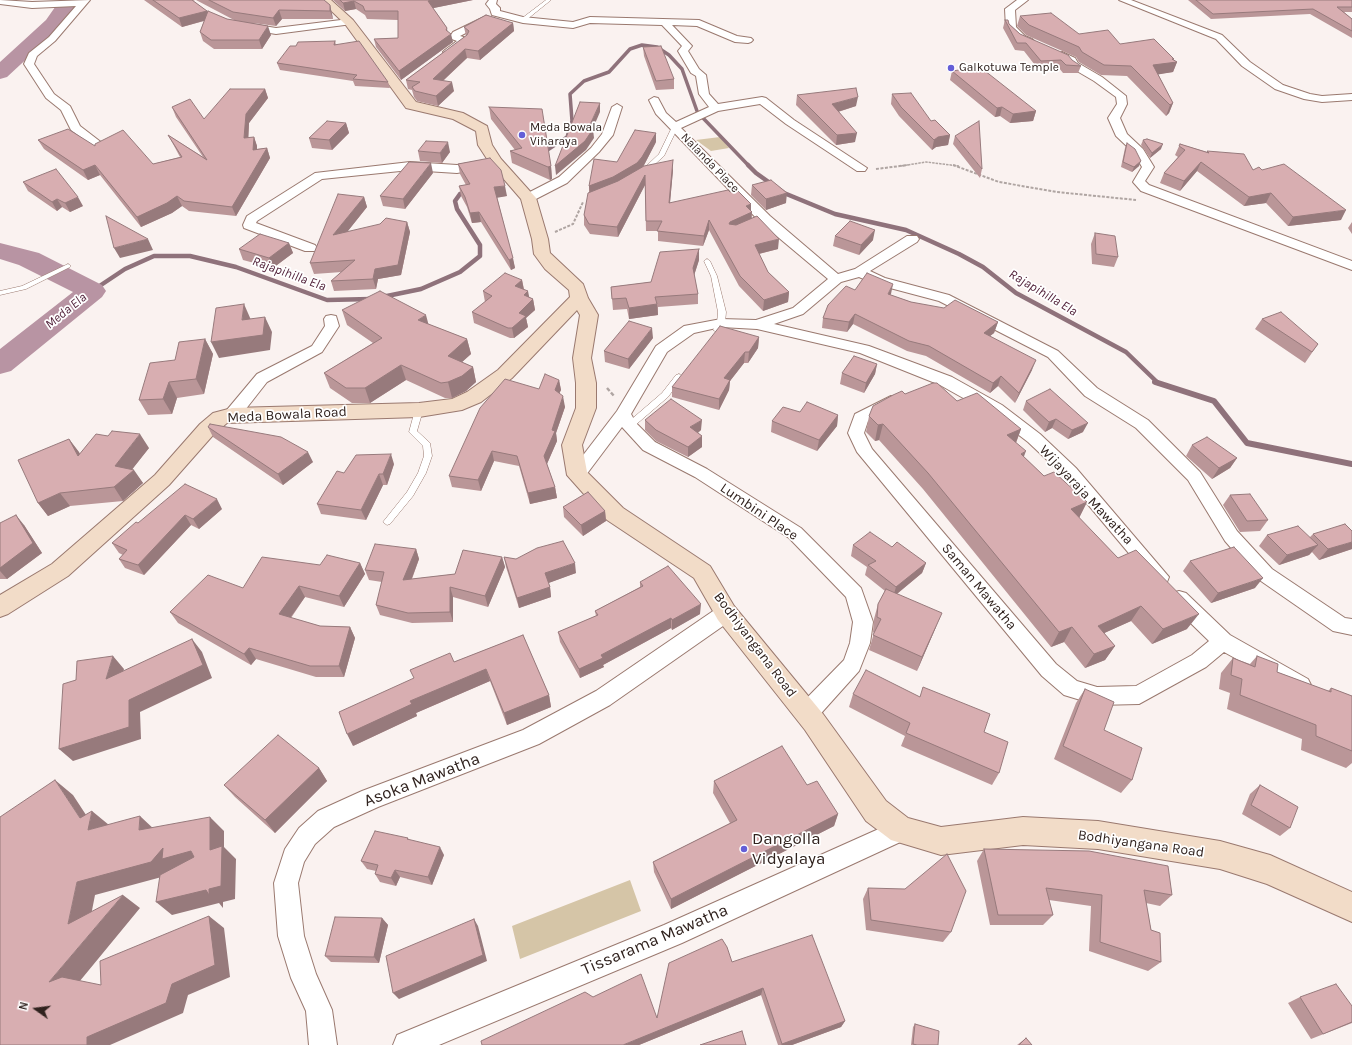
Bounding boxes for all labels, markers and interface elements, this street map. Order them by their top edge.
place label: Galkotuwa Temple [959,61,1059,75]
marker: Galkotuwa Temple [946,63,956,73]
place label: Meda Bowala Viharaya [530,121,602,149]
marker: Meda Bowala Viharaya [517,130,527,140]
street label: Nalanda Place [678,130,742,196]
water label: Rajapihilla Ela [250,253,328,295]
water label: Rajapihilla Ela [1006,266,1080,320]
water label: Meda Ela [42,290,90,332]
street label: Meda Bowala Road [227,403,347,427]
street label: Wijayaraja Mawatha [1036,442,1136,548]
street label: Lumbini Place [717,480,801,544]
street label: Saman Mawatha [938,540,1020,634]
street label: Bodhiyangana Road [710,589,800,701]
street label: Asoka Mawatha [361,749,483,811]
street label: Bodhiyangana Road [1077,827,1205,861]
place label: Dangolla Vidyalaya [752,829,825,869]
marker: Dangolla Vidyalaya [739,844,749,854]
street label: Tissarama Mawatha [579,900,731,980]
north arrow [16,989,56,1029]
text: N [17,1001,31,1011]

